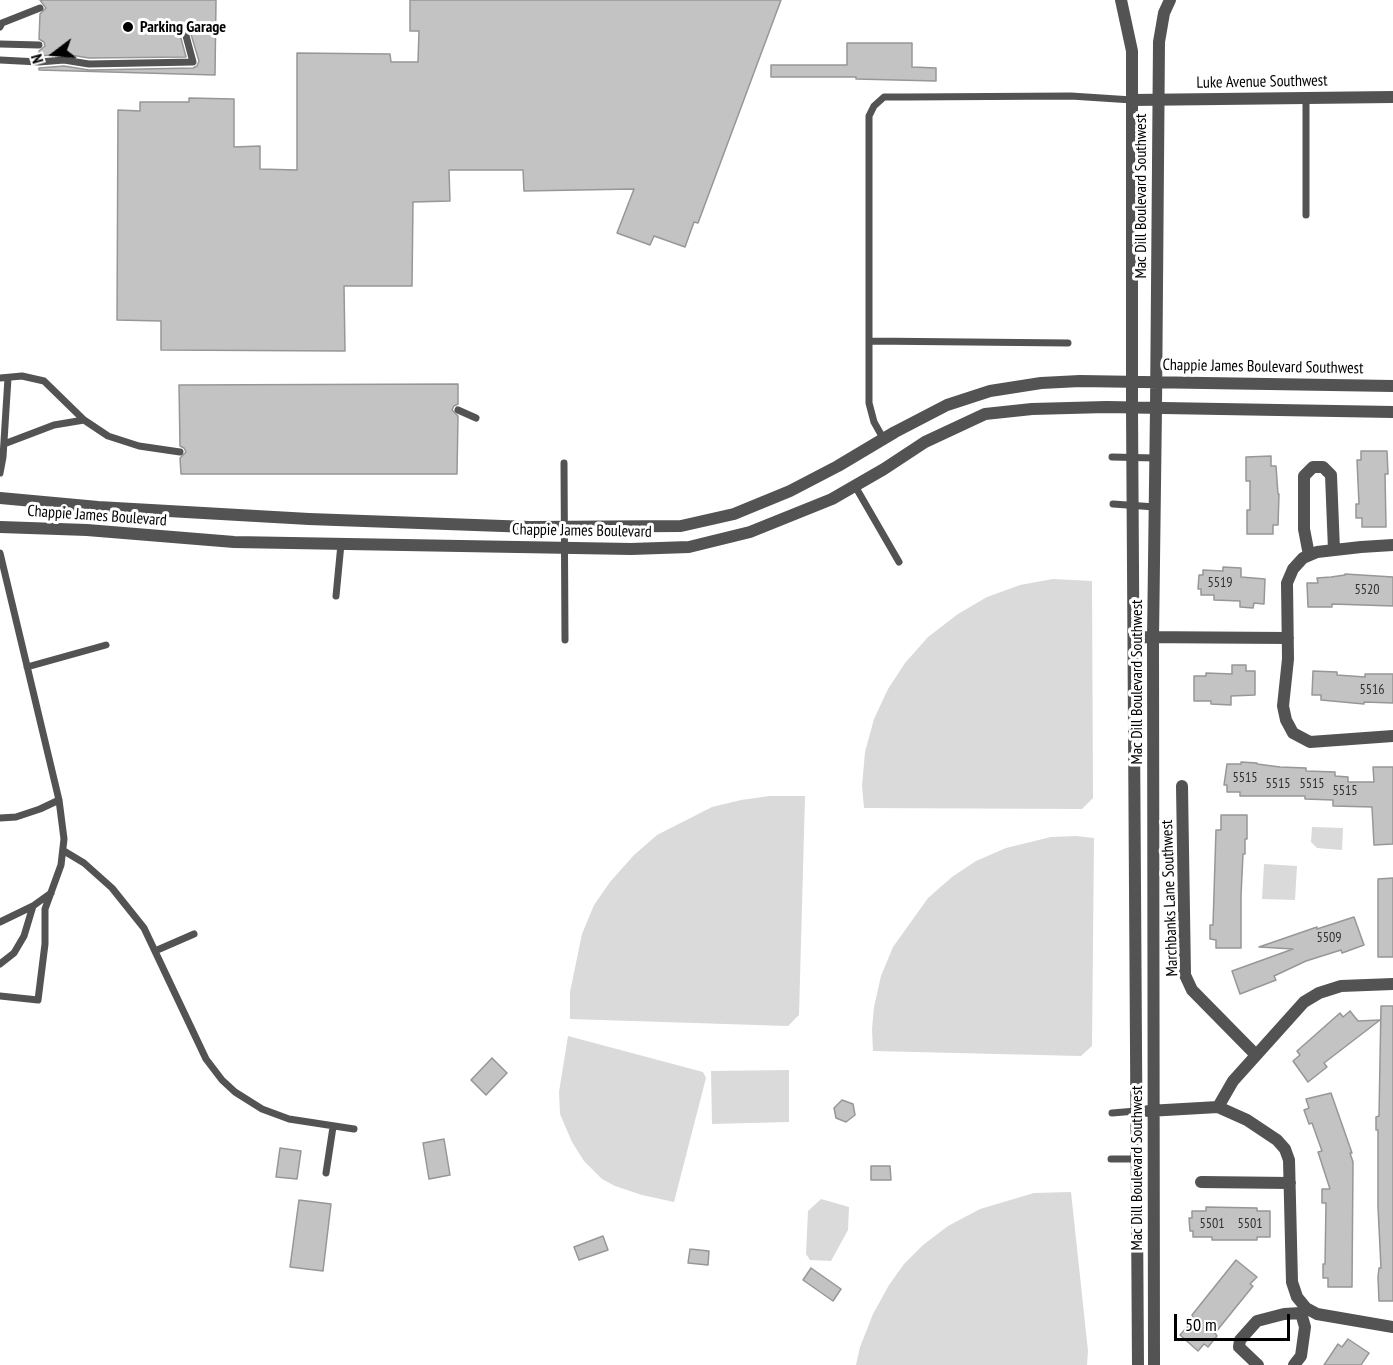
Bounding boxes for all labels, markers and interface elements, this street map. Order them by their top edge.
place label: Parking Garage [140,17,226,37]
marker: Parking Garage [121,20,135,34]
north arrow [24,24,84,84]
text: N [26,52,48,66]
street label: Luke Avenue Southwest [1196,71,1328,93]
street label: Mac Dill Boulevard Southwest [1131,113,1151,279]
street label: Chappie James Boulevard Southwest [1162,356,1364,378]
street label: Chappie James Boulevard [27,502,167,530]
street label: Chappie James Boulevard [512,520,652,542]
house number: 5519 [1207,575,1233,591]
house number: 5520 [1354,582,1380,598]
street label: Mac Dill Boulevard Southwest [1127,599,1147,765]
house number: 5516 [1359,682,1385,698]
house number: 5515 [1232,770,1258,786]
house number: 5515 [1265,776,1291,792]
house number: 5515 [1299,776,1325,792]
house number: 5515 [1332,783,1358,799]
street label: Marchbanks Lane Southwest [1158,819,1182,977]
house number: 5509 [1316,930,1342,946]
street label: Mac Dill Boulevard Southwest [1127,1085,1147,1251]
house number: 5501 [1199,1216,1225,1232]
house number: 5501 [1237,1216,1263,1232]
scale bar [1177,1302,1292,1340]
text: 50 m [1185,1313,1217,1336]

